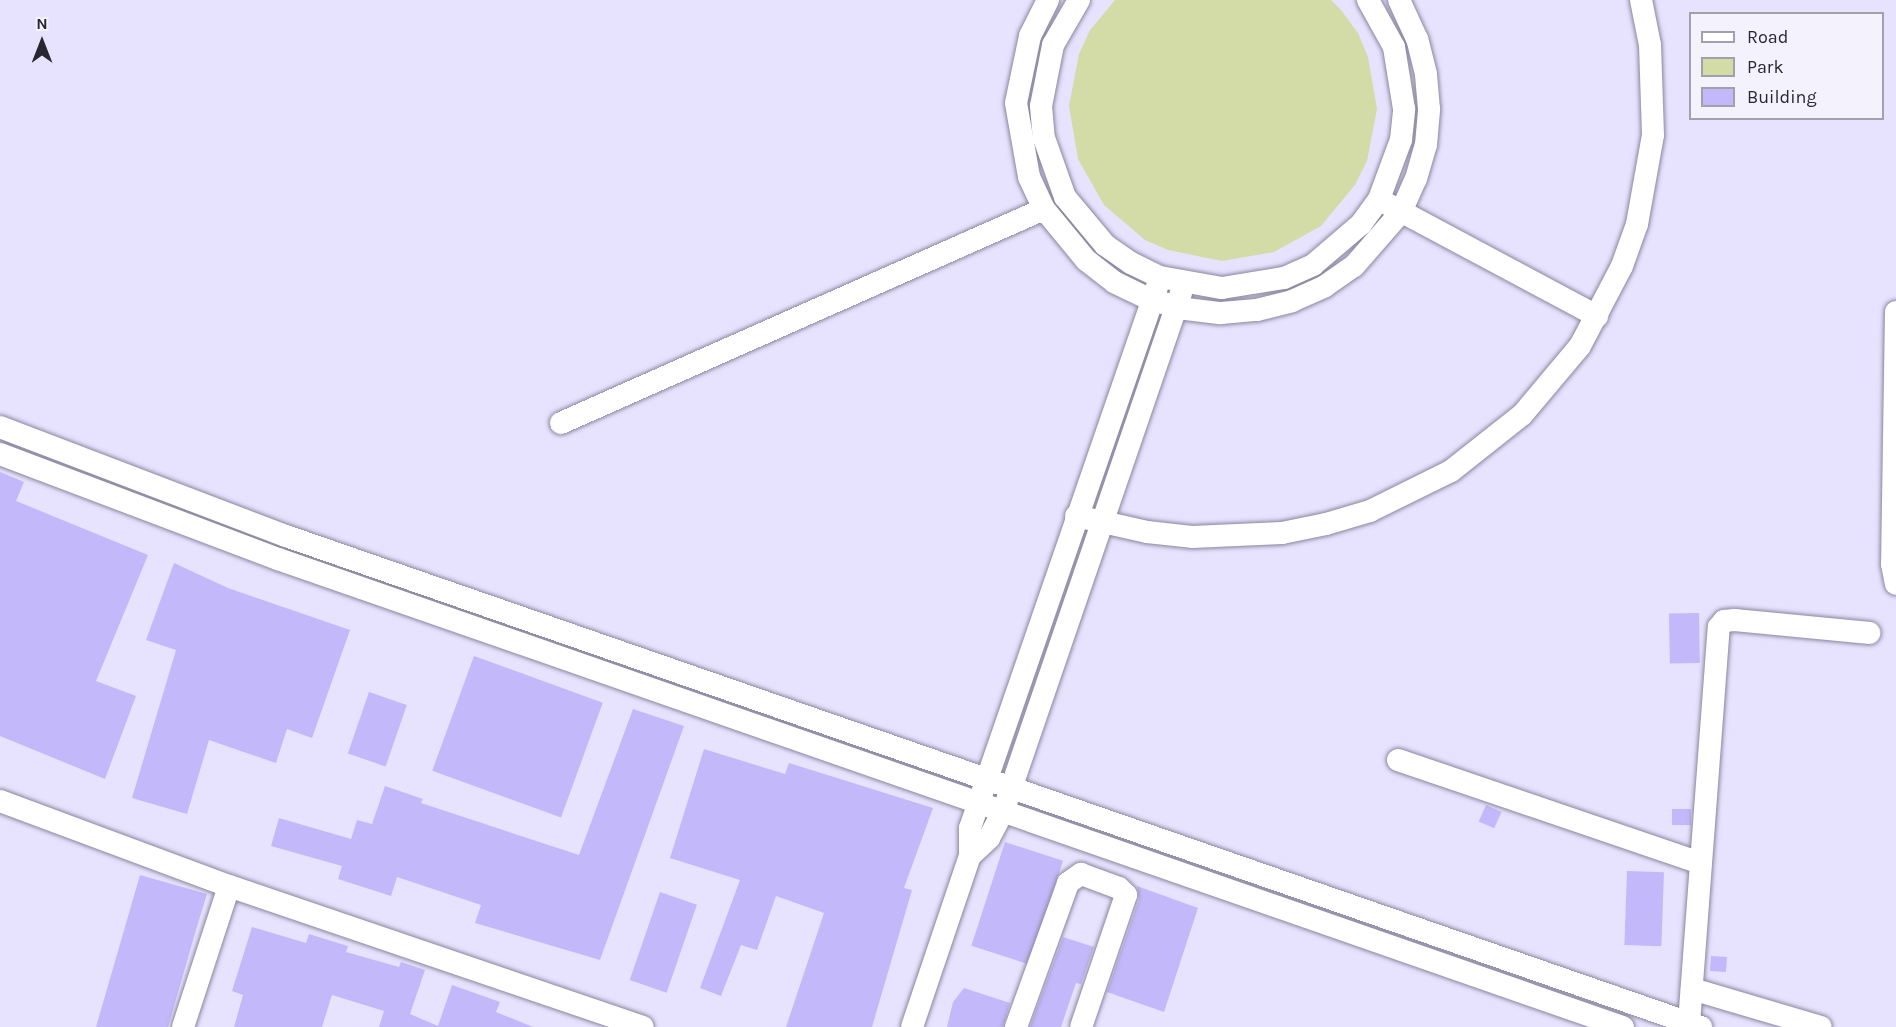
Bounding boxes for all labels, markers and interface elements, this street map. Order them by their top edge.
north arrow [12,12,72,72]
legend [1689,12,1884,120]
text: N [36,14,48,33]
text: Road [1747,26,1788,48]
text: Park [1747,56,1784,78]
text: Building [1747,86,1817,108]

